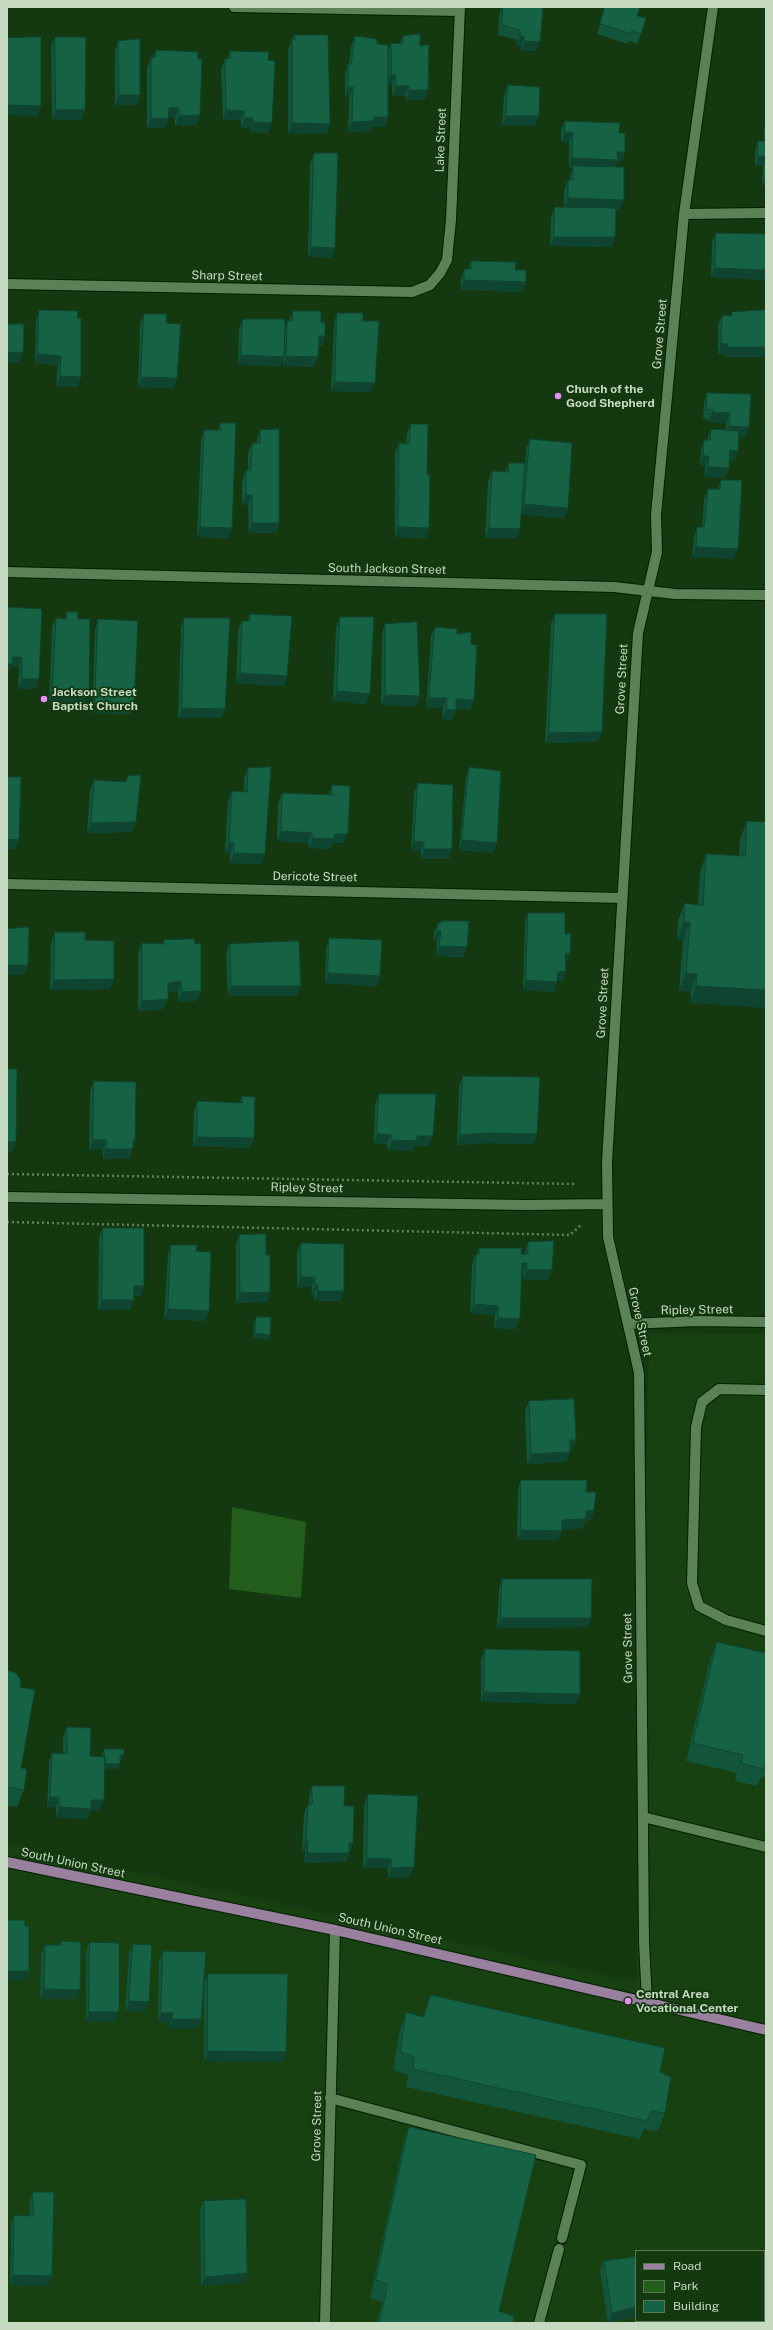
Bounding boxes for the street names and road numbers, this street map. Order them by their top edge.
street label: Lake Street [433,107,449,173]
street label: Sharp Street [191,268,263,284]
street label: Grove Street [650,298,670,370]
street label: South Jackson Street [328,561,446,577]
street label: Grove Street [613,643,631,715]
street label: Dericote Street [272,869,358,885]
street label: Grove Street [594,967,612,1039]
street label: Ripley Street [271,1180,343,1196]
street label: Grove Street [625,1286,655,1358]
street label: Ripley Street [661,1302,733,1318]
street label: Grove Street [620,1613,636,1683]
street label: South Union Street [20,1845,126,1881]
street label: South Union Street [337,1910,443,1948]
street label: Grove Street [309,2091,325,2161]

